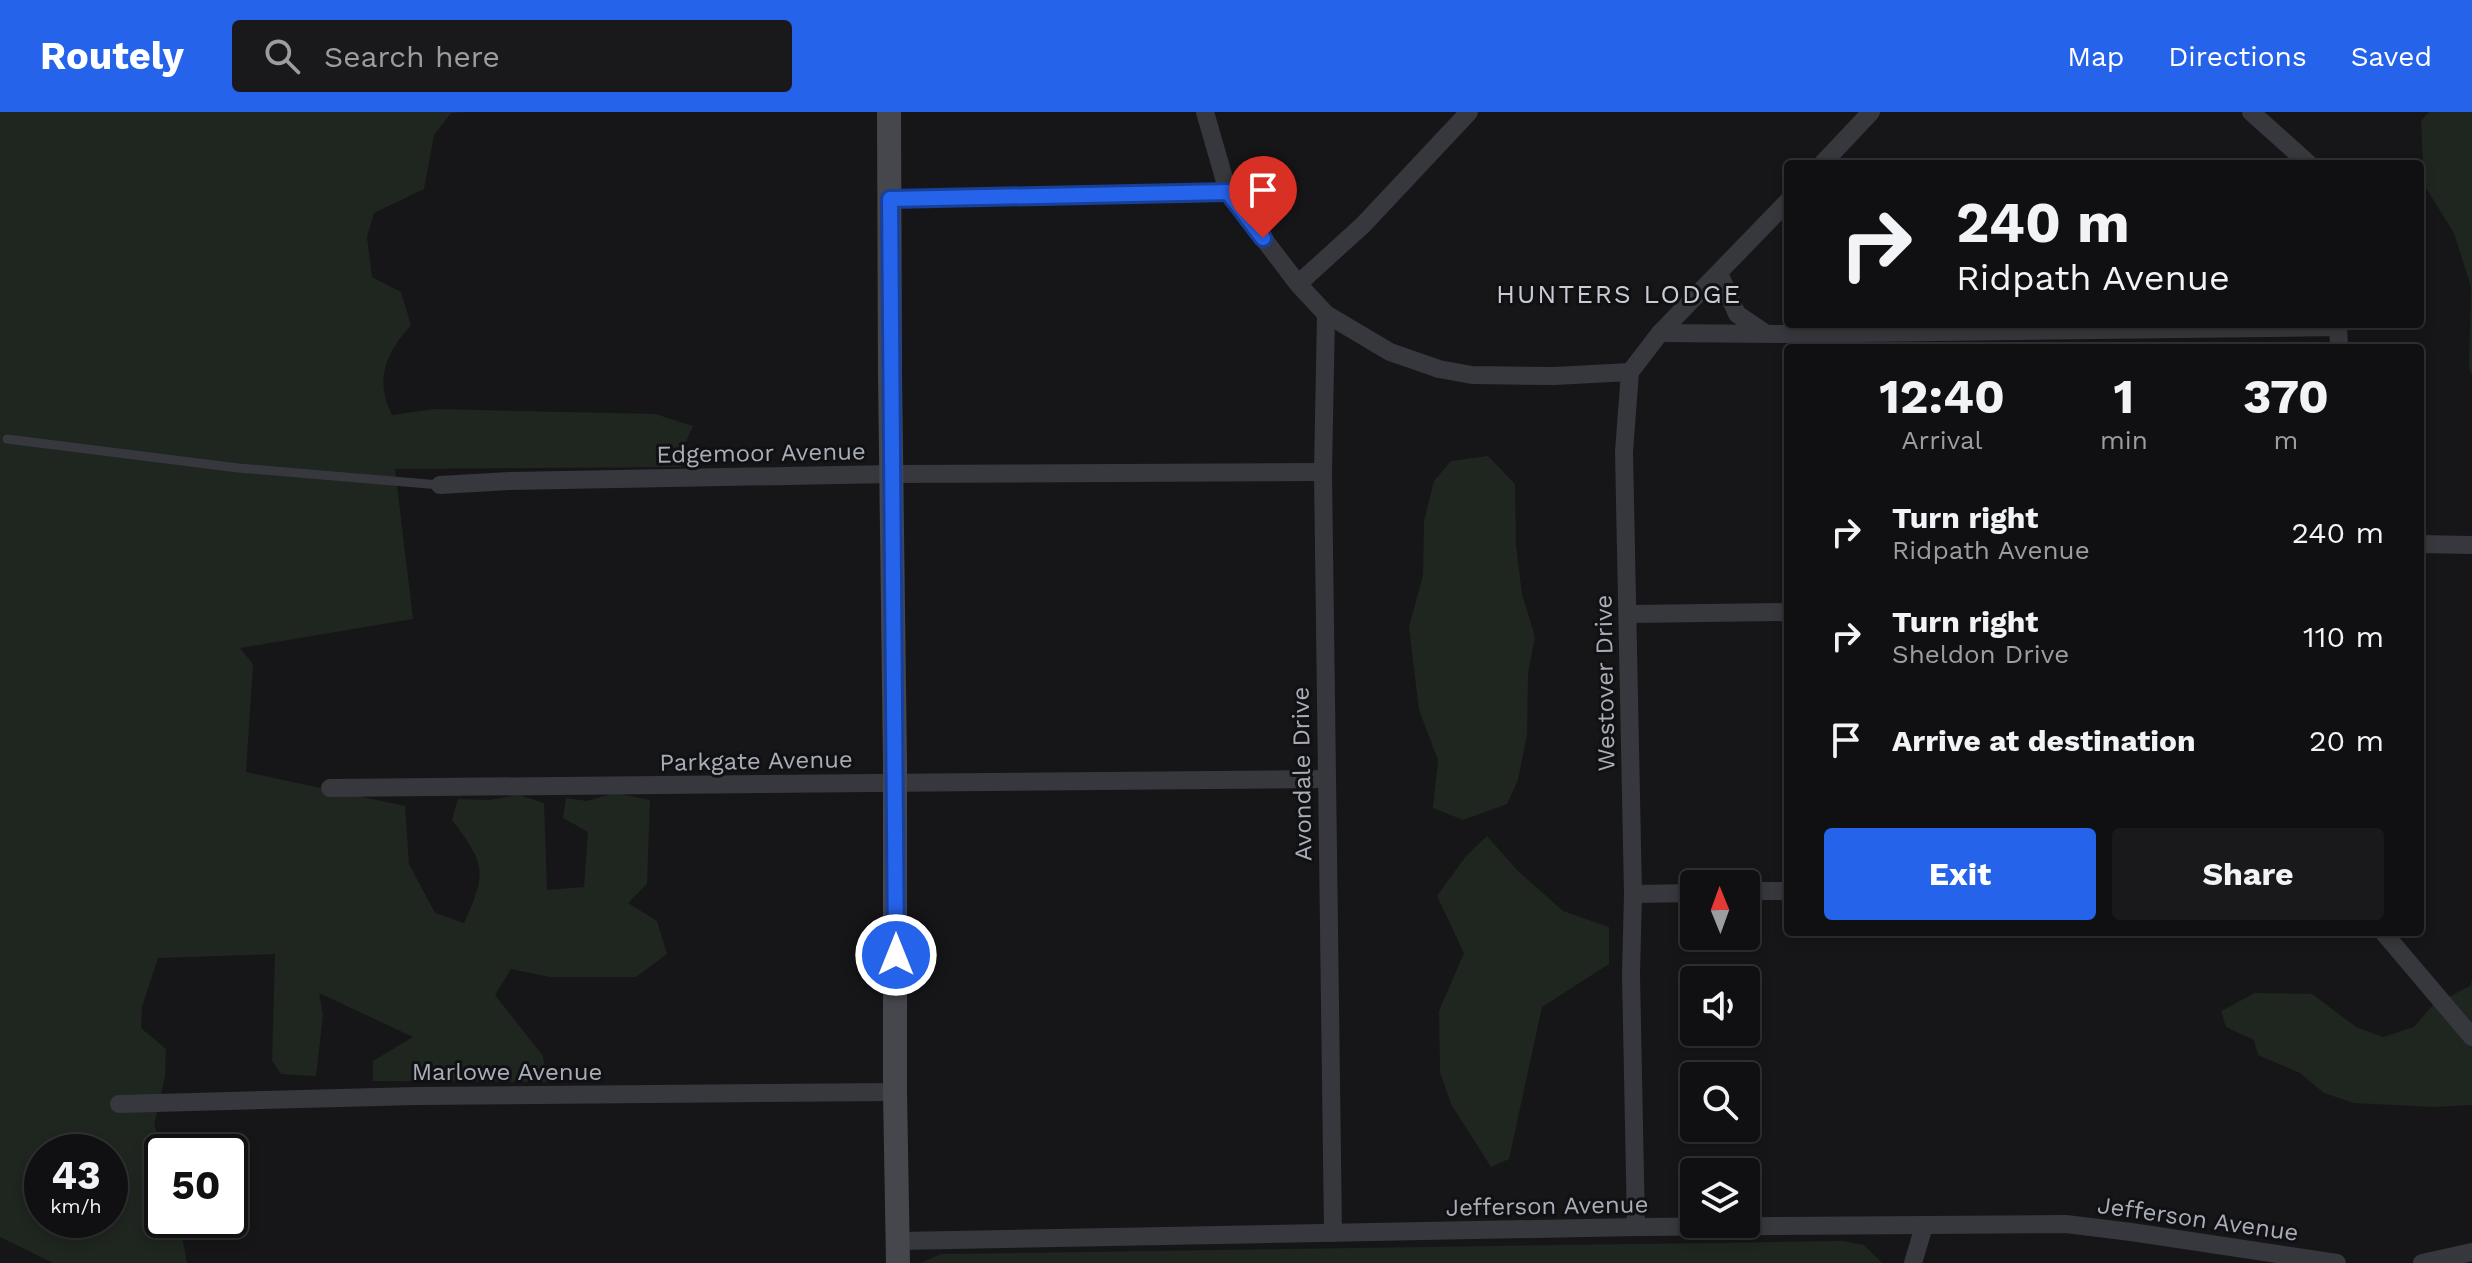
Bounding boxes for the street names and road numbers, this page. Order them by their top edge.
street label: Edgemoor Avenue [656,437,866,469]
street label: Westover Drive [1589,594,1621,772]
street label: Avondale Drive [1286,687,1318,861]
street label: Parkgate Avenue [659,745,853,777]
street label: Marlowe Avenue [412,1058,602,1086]
street label: Jefferson Avenue [1445,1190,1649,1222]
street label: Jefferson Avenue [2096,1191,2300,1247]

